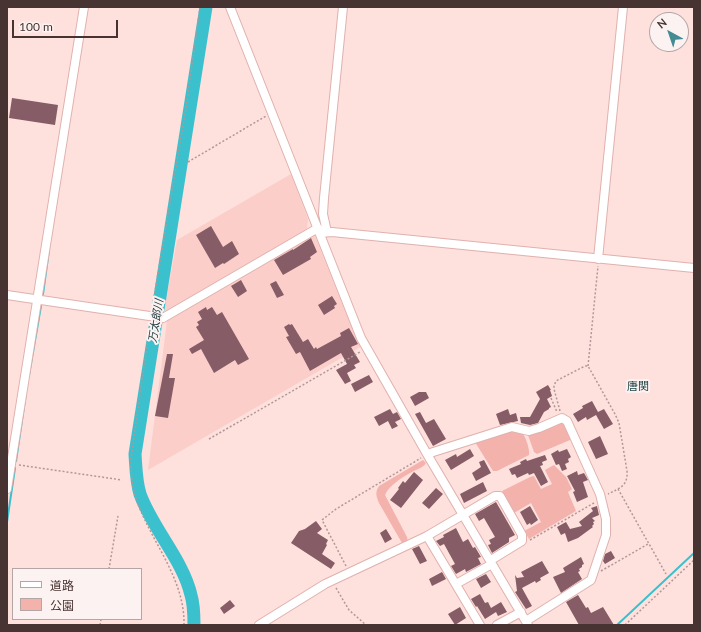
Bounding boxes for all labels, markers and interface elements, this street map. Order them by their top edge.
scale bar [14,12,120,38]
north arrow [649,12,689,52]
text: N [654,15,669,31]
text: 100 m [19,19,53,34]
water label: 万太郎川 [146,298,166,344]
district label: 唐関 [627,379,649,393]
legend [12,568,142,620]
text: 道路 [50,578,74,593]
text: 公園 [50,598,74,613]

